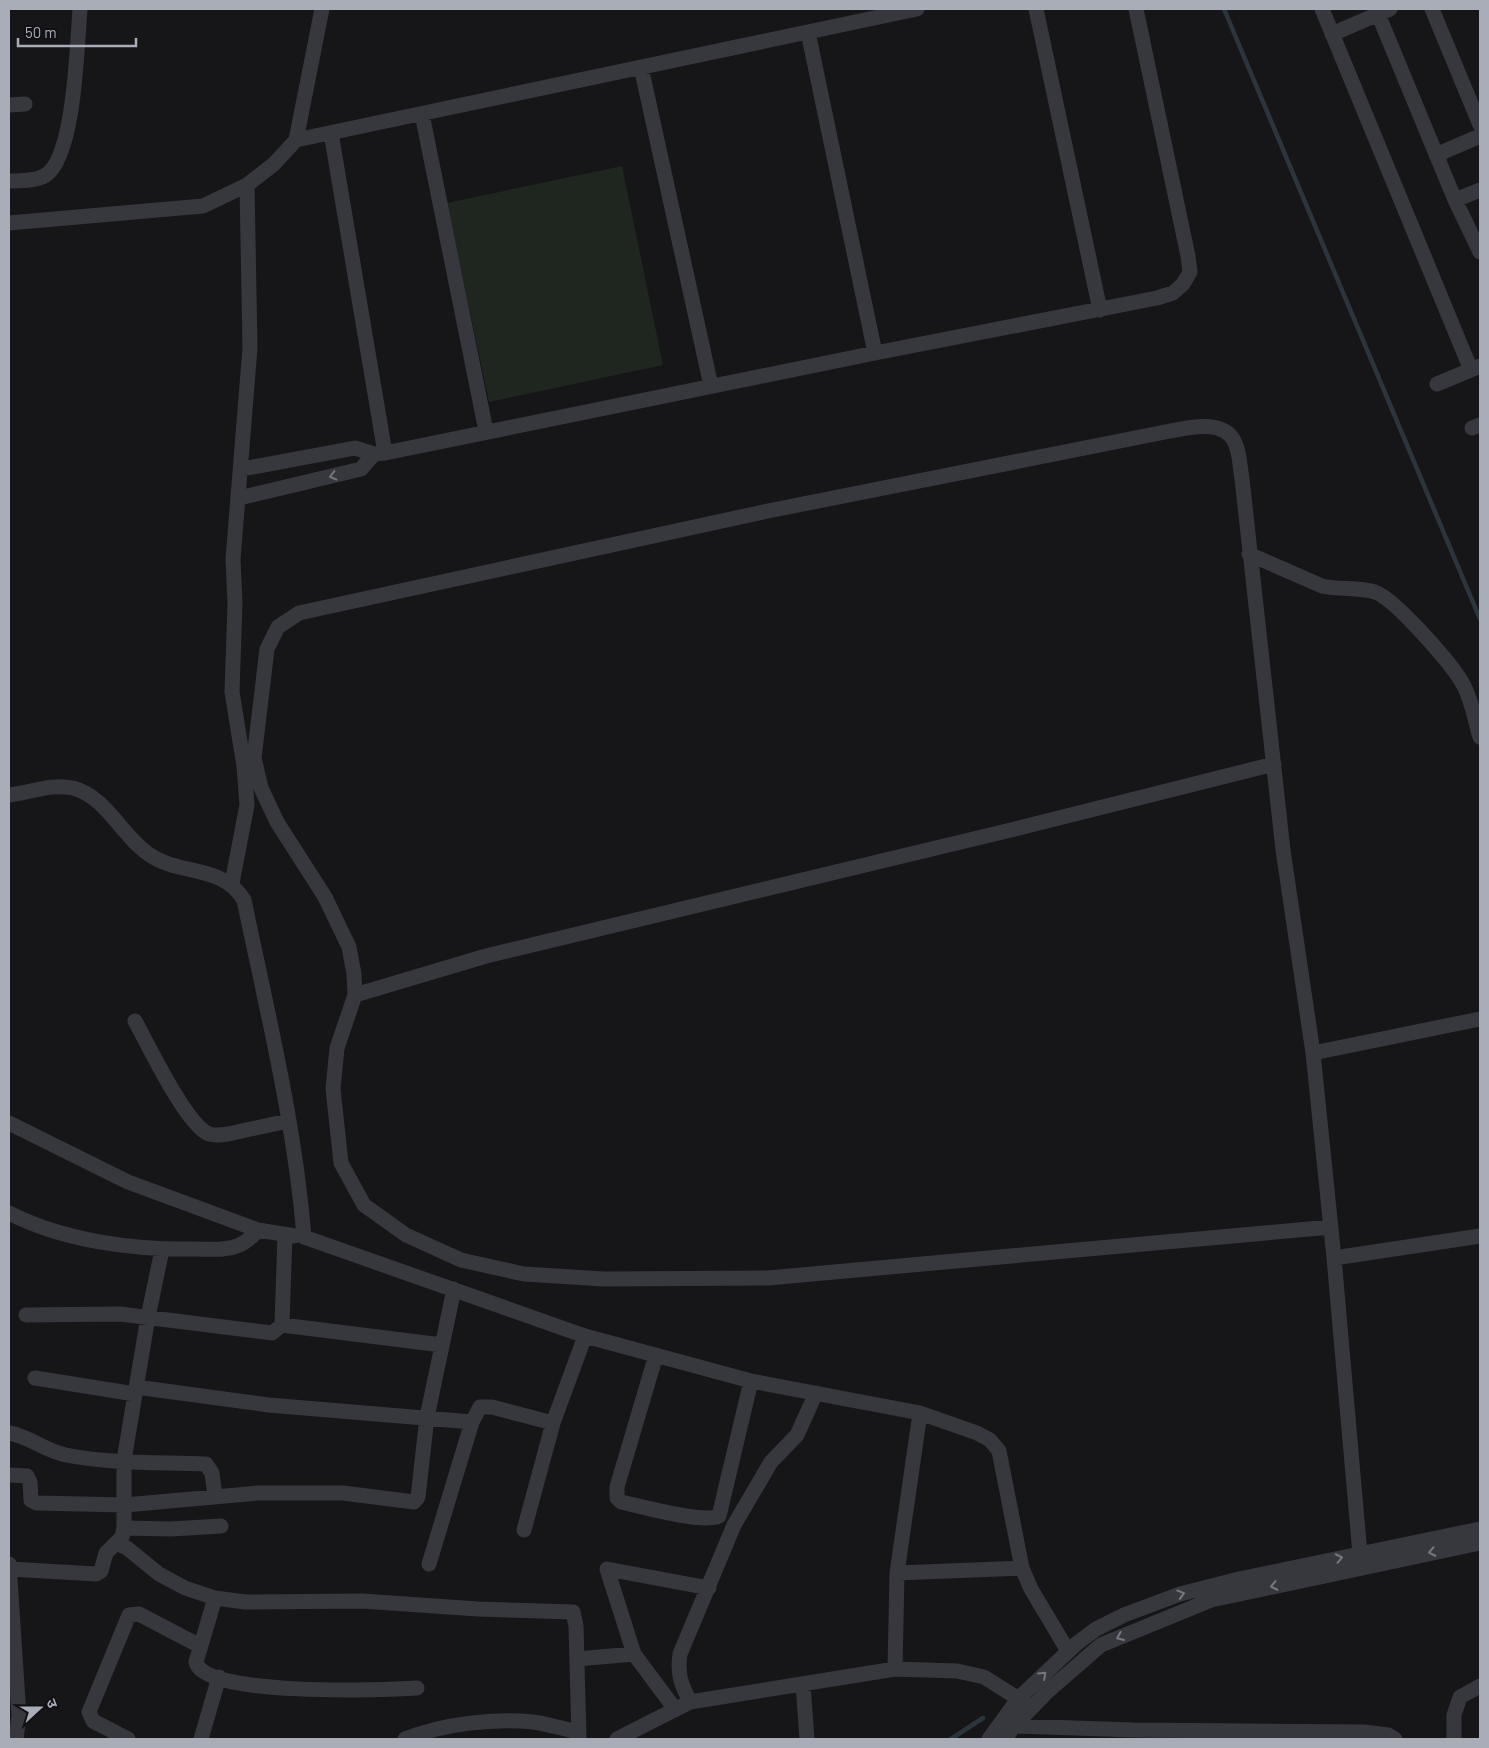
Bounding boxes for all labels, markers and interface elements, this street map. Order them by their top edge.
scale bar [18,15,135,47]
text: 50 m [25,23,57,41]
one-way arrow [328,470,337,481]
one-way arrow [1428,1546,1437,1557]
one-way arrow [1335,1553,1344,1564]
one-way arrow [1269,1580,1278,1591]
one-way arrow [1176,1590,1185,1600]
one-way arrow [1116,1631,1125,1642]
one-way arrow [1037,1672,1046,1681]
north arrow [15,1683,65,1733]
text: उ [43,1696,62,1711]

